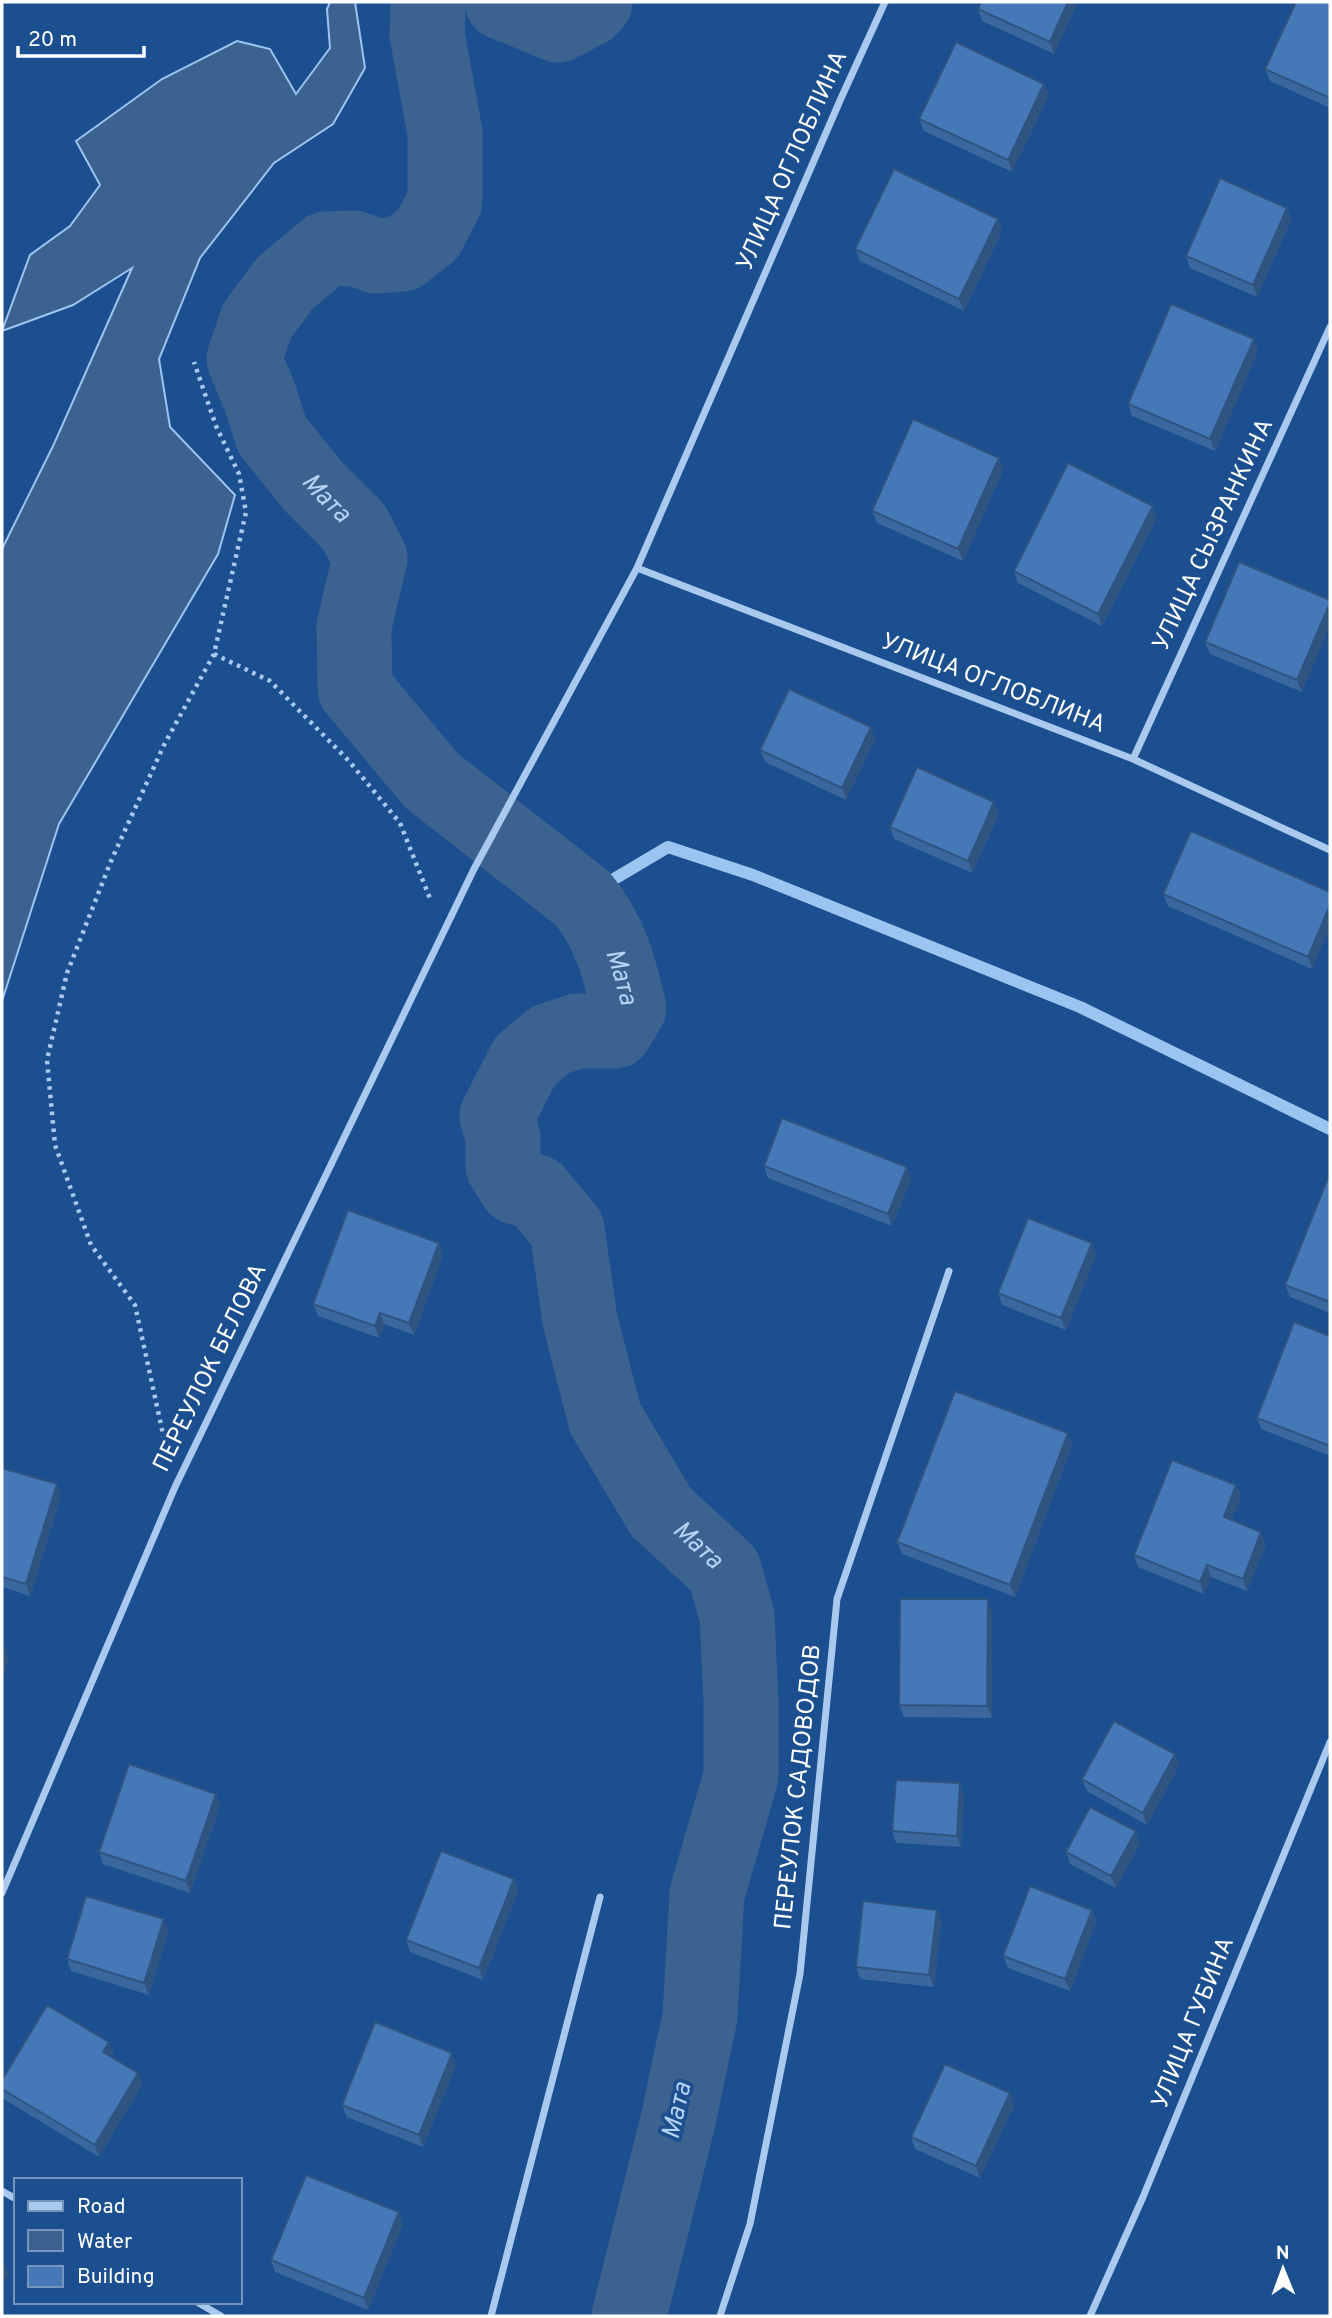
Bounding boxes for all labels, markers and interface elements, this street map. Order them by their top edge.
scale bar [18,14,144,58]
text: 20 m [28,27,77,54]
street label: УЛИЦА ОГЛОБЛИНА [731,46,855,276]
street label: УЛИЦА СЫЗРАНКИНА [1147,414,1281,656]
water label: Мата [293,467,358,531]
street label: УЛИЦА ОГЛОБЛИНА [877,627,1109,741]
water label: Мата [597,944,644,1009]
street label: ПЕРЕУЛОК БЕЛОВА [147,1259,275,1477]
water label: Мата [665,1514,730,1577]
street label: ПЕРЕУЛОК САДОВОДОВ [769,1643,829,1931]
street label: УЛИЦА ГУБИНА [1146,1933,1242,2113]
water label: Мата [655,2079,701,2143]
legend [14,2178,242,2304]
text: Road [77,2194,126,2221]
text: Water [77,2229,132,2256]
north arrow [1248,2234,1318,2304]
text: N [1276,2242,1290,2266]
text: Building [77,2264,155,2291]

